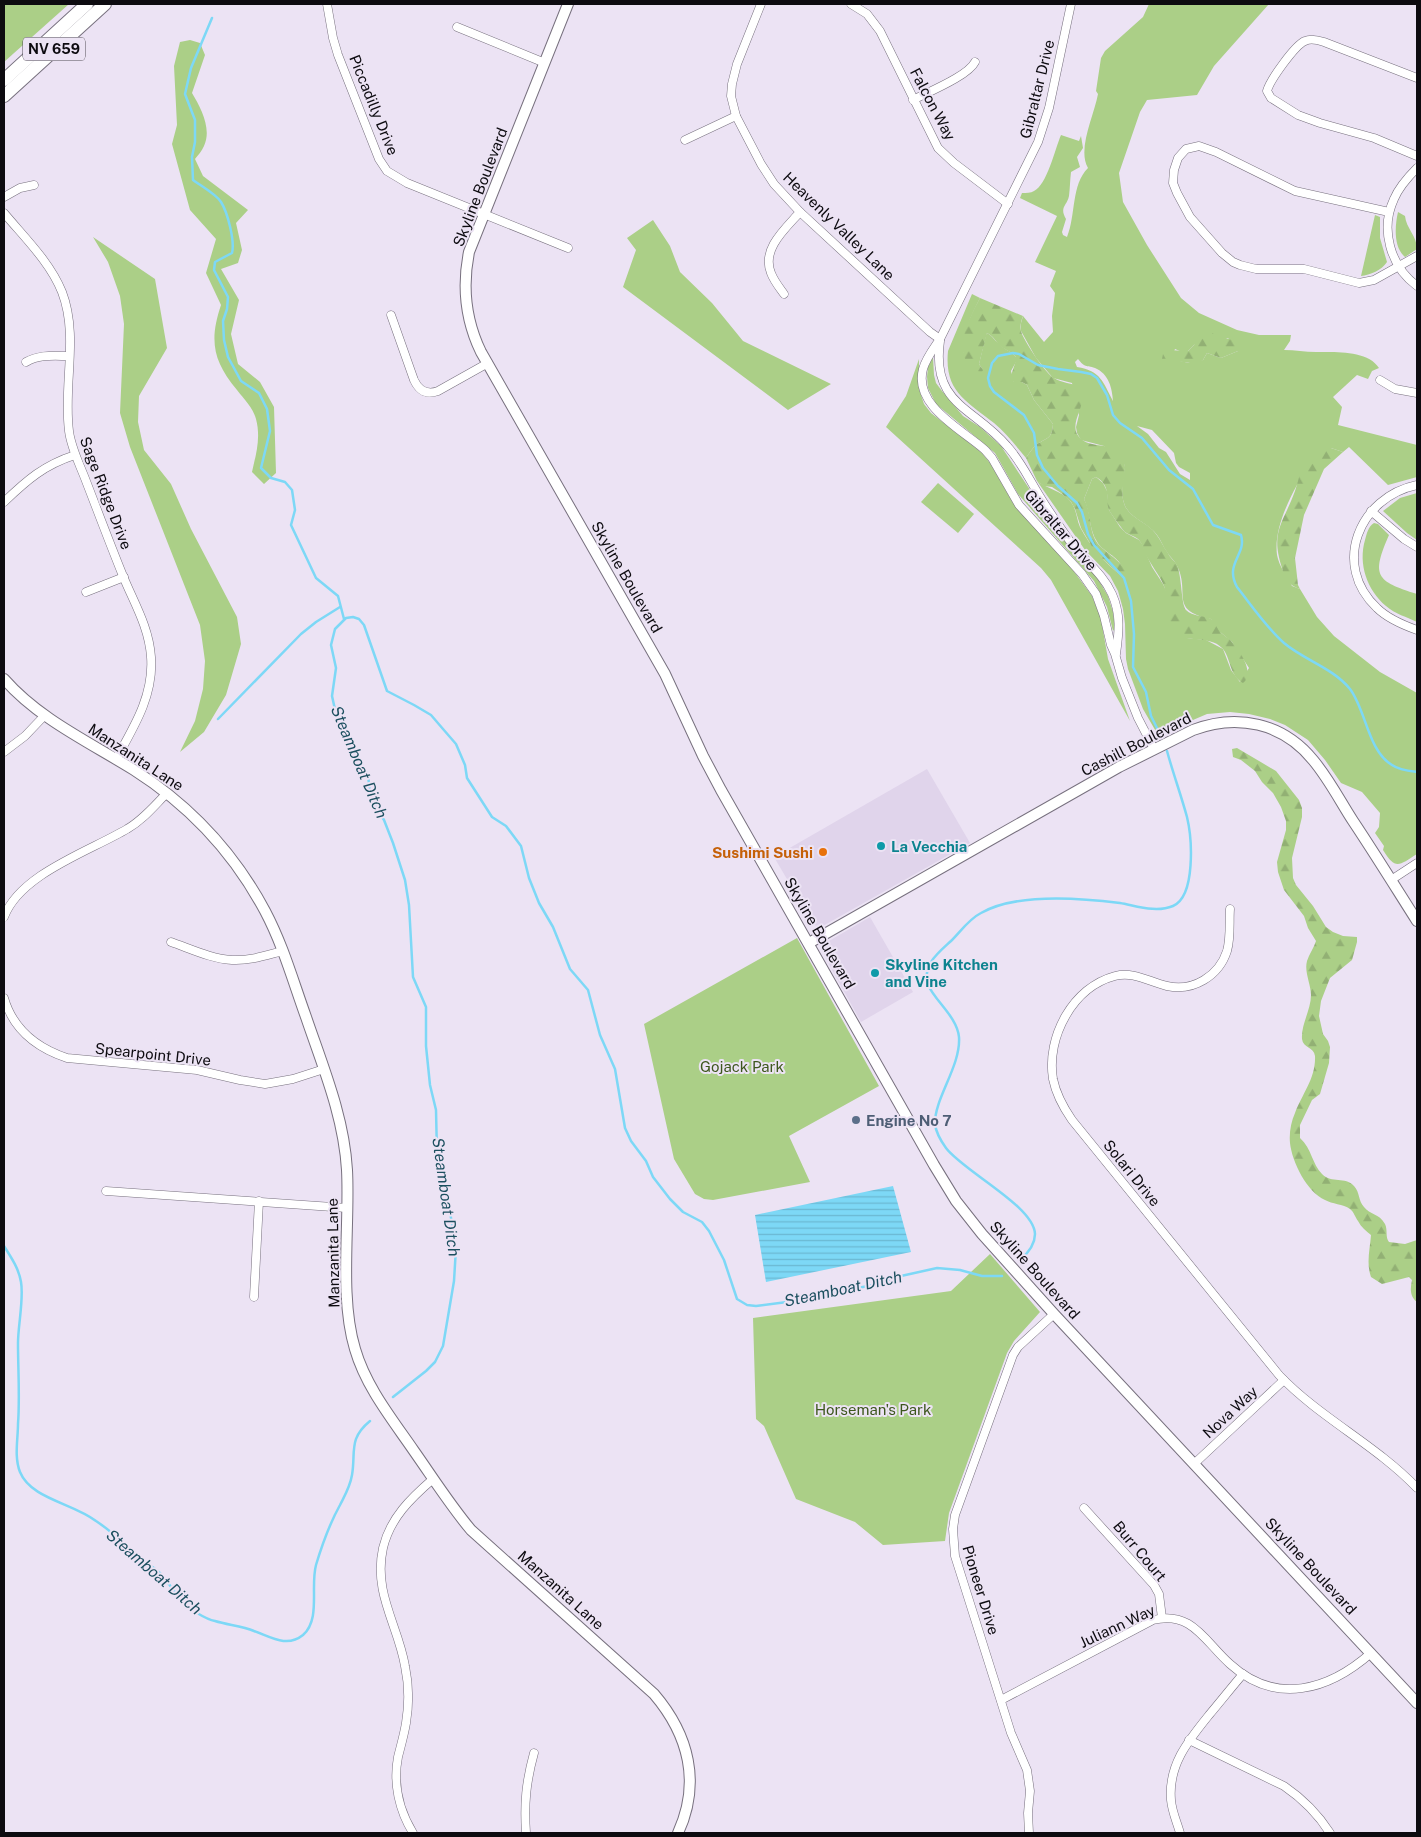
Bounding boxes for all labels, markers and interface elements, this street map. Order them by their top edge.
road number: NV 659 [23,38,85,61]
street label: Gibraltar Drive [1017,38,1057,140]
street label: Piccadilly Drive [346,52,402,158]
street label: Falcon Way [907,65,959,143]
street label: Skyline Boulevard [449,125,511,249]
street label: Heavenly Valley Lane [780,168,898,284]
street label: Sage Ridge Drive [77,434,135,552]
street label: Gibraltar Drive [1021,486,1101,574]
street label: Skyline Boulevard [588,518,666,636]
water label: Steamboat Ditch [327,703,391,821]
street label: Cashill Boulevard [1078,709,1194,779]
street label: Manzanita Lane [85,720,187,794]
place label: La Vecchia [891,838,967,855]
marker: La Vecchia [875,840,887,852]
place label: Sushimi Sushi [712,844,813,861]
marker: Sushimi Sushi [817,846,829,858]
street label: Skyline Boulevard [781,874,859,992]
place label: Skyline Kitchen and Vine [885,956,998,990]
marker: Skyline Kitchen and Vine [869,967,881,979]
street label: Spearpoint Drive [94,1039,212,1069]
park label: Gojack Park [700,1058,784,1075]
place label: Engine No 7 [866,1112,952,1129]
marker: Engine No 7 [850,1114,862,1126]
water label: Steamboat Ditch [428,1136,464,1258]
street label: Solari Drive [1100,1136,1164,1210]
street label: Manzanita Lane [324,1198,342,1308]
street label: Skyline Boulevard [987,1218,1083,1322]
water label: Steamboat Ditch [782,1267,904,1311]
street label: Nova Way [1199,1383,1261,1441]
park label: Horseman's Park [815,1401,931,1418]
street label: Skyline Boulevard [1262,1514,1360,1618]
street label: Burr Court [1110,1517,1170,1585]
water label: Steamboat Ditch [102,1525,206,1619]
street label: Pioneer Drive [959,1543,1003,1637]
street label: Manzanita Lane [515,1547,607,1633]
street label: Juliann Way [1077,1601,1157,1651]

